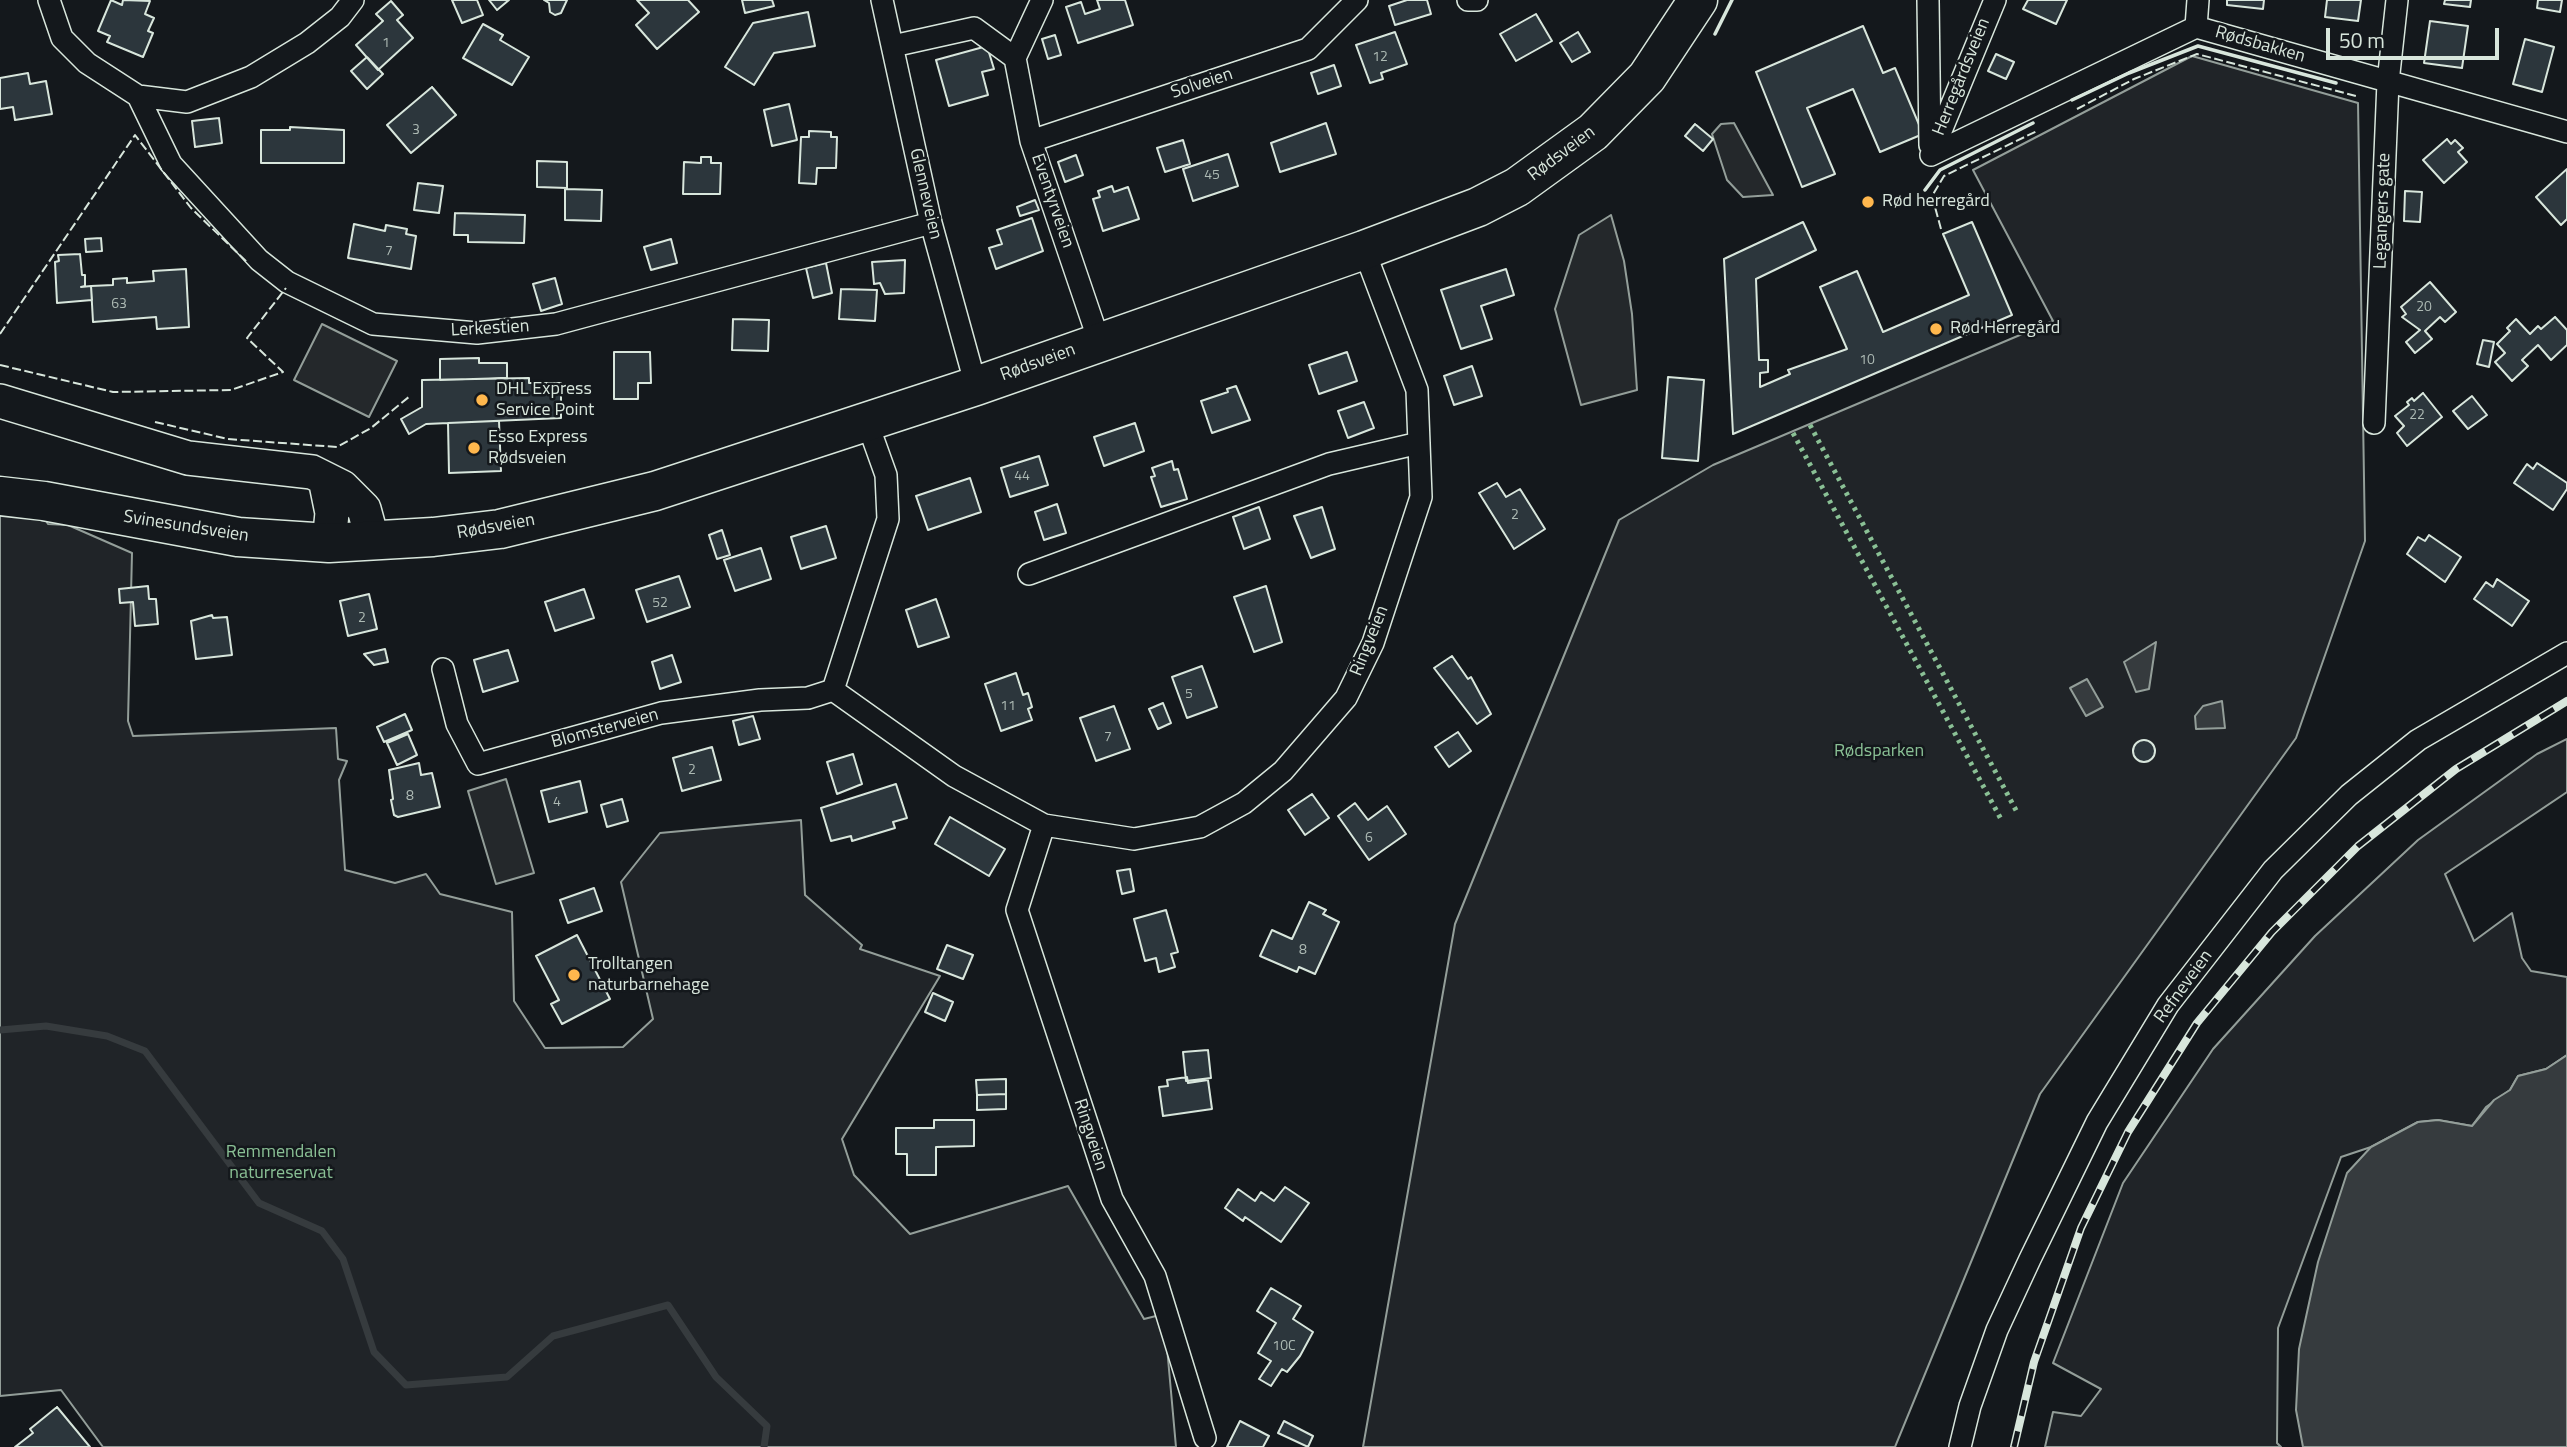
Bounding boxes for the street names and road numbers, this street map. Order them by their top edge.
street label: Herregårdsveien [1929,15,1995,139]
street label: Rødsbakken [2213,22,2307,68]
street label: Solveien [1168,64,1236,104]
street label: Rødsveien [1524,122,1600,186]
street label: Glenneveien [904,146,946,242]
street label: Eventyrveien [1026,151,1078,251]
street label: Legangers gate [2370,153,2396,269]
street label: Lerkestien [450,316,530,342]
street label: Rødsveien [997,339,1079,387]
street label: Svinesundsveien [122,506,250,548]
street label: Rødsveien [455,510,537,544]
street label: Ringveien [1346,603,1394,679]
street label: Blomsterveien [549,704,661,754]
street label: Refneveien [2150,946,2218,1028]
street label: Ringveien [1068,1096,1112,1174]

